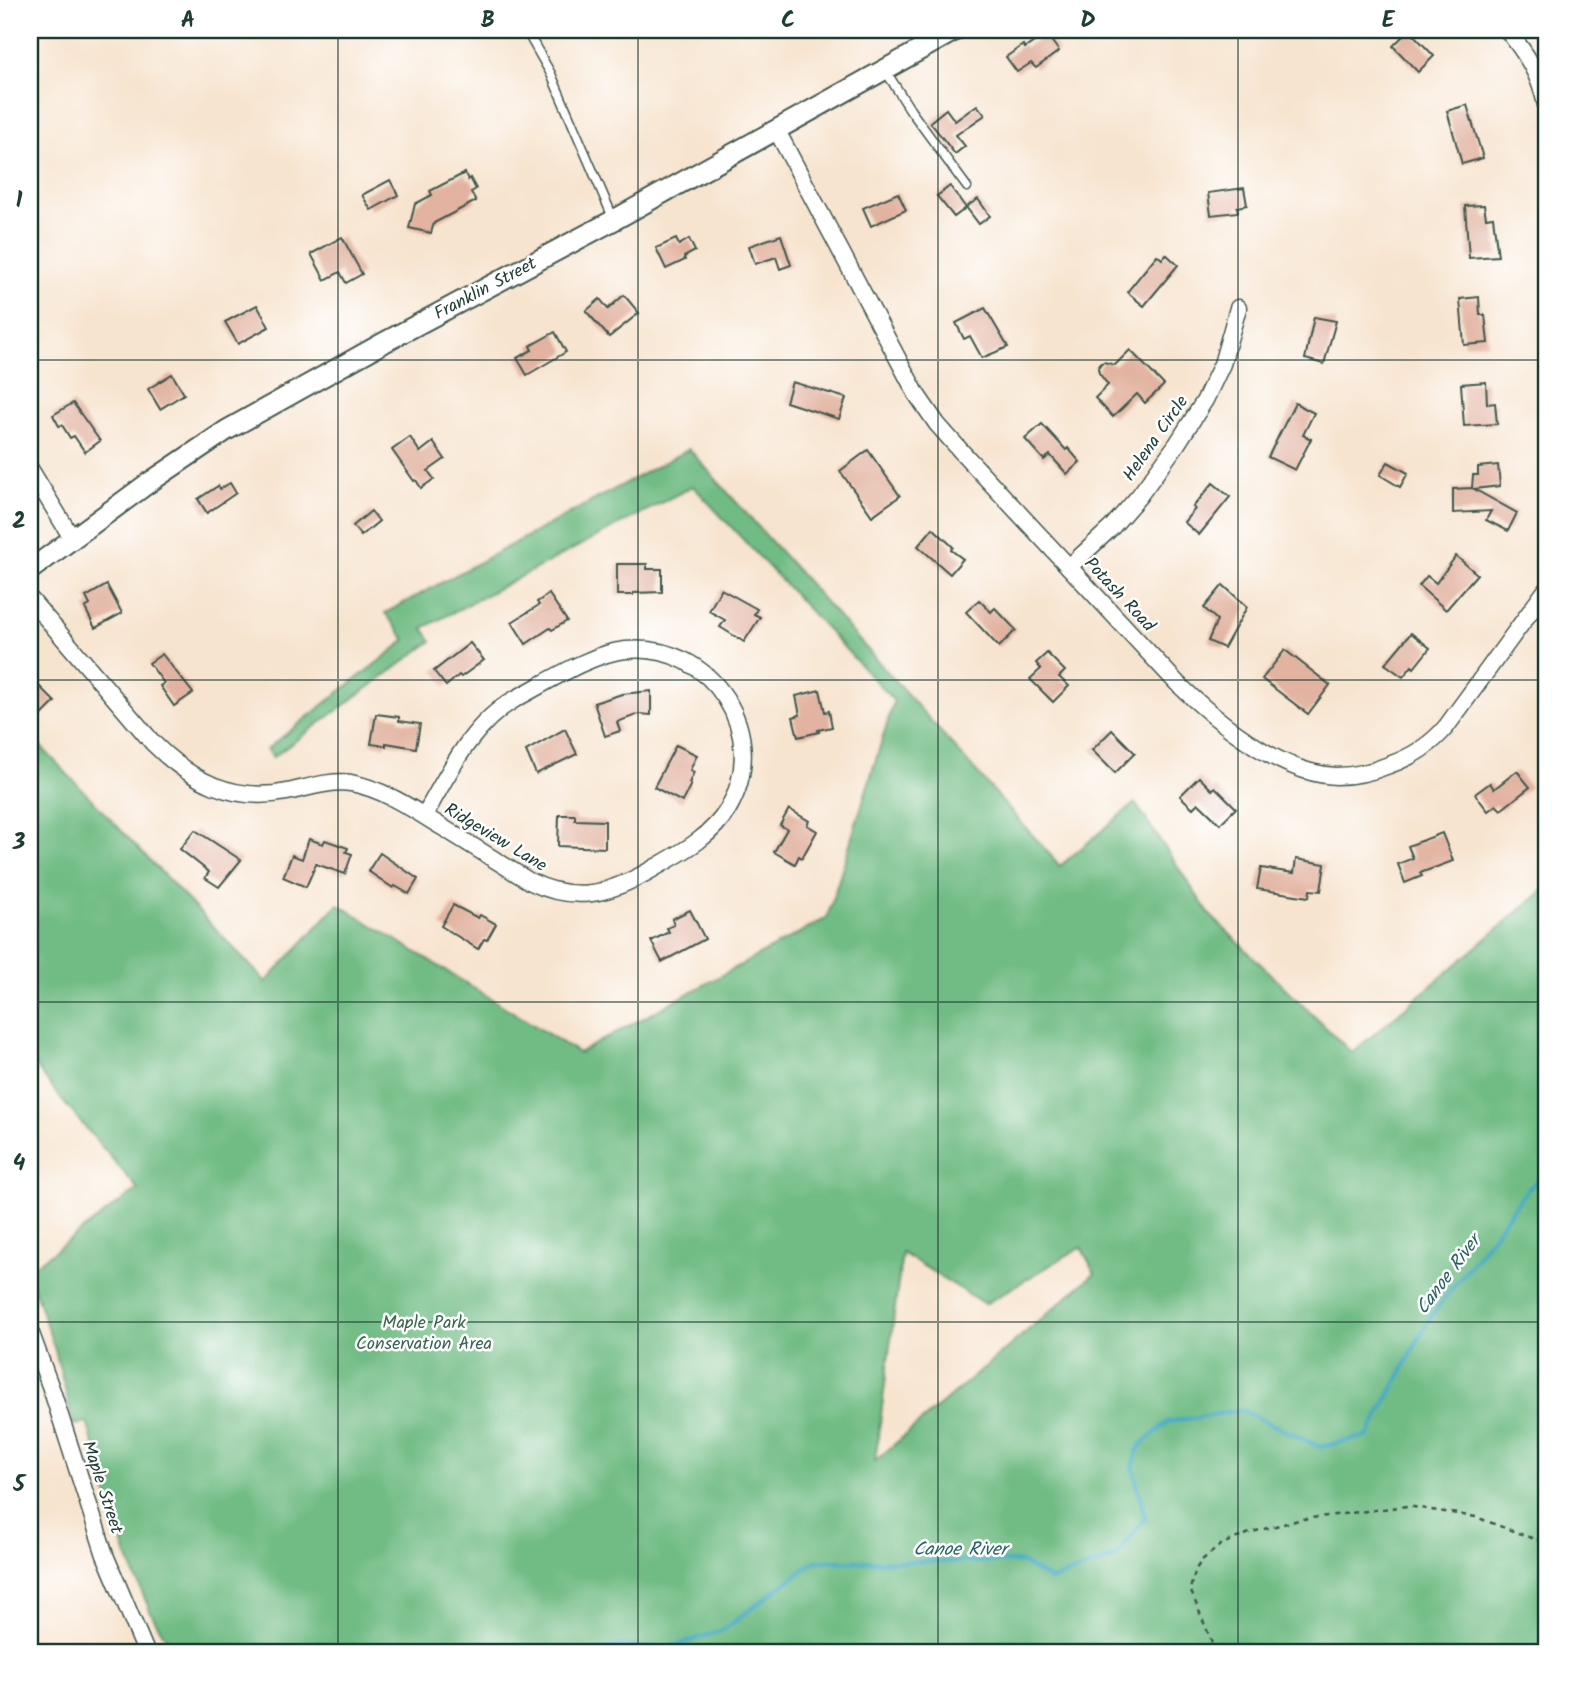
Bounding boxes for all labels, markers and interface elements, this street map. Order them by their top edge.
text: A [181,3,195,39]
text: B [481,3,495,39]
text: C [781,3,795,39]
text: D [1080,3,1096,39]
text: E [1382,3,1396,39]
text: 1 [16,183,23,219]
street label: Franklin Street [429,250,543,329]
street label: Helena Circle [1116,390,1197,488]
text: 2 [12,504,26,540]
street label: Potash Road [1076,551,1162,640]
street label: Ridgeview Lane [438,796,552,881]
text: 3 [12,825,26,861]
text: 4 [13,1146,26,1182]
water label: Canoe River [1408,1226,1491,1322]
park label: Maple Park Conservation Area [356,1309,492,1359]
street label: Maple Street [73,1437,131,1539]
text: 5 [12,1467,27,1503]
water label: Canoe River [913,1535,1011,1565]

